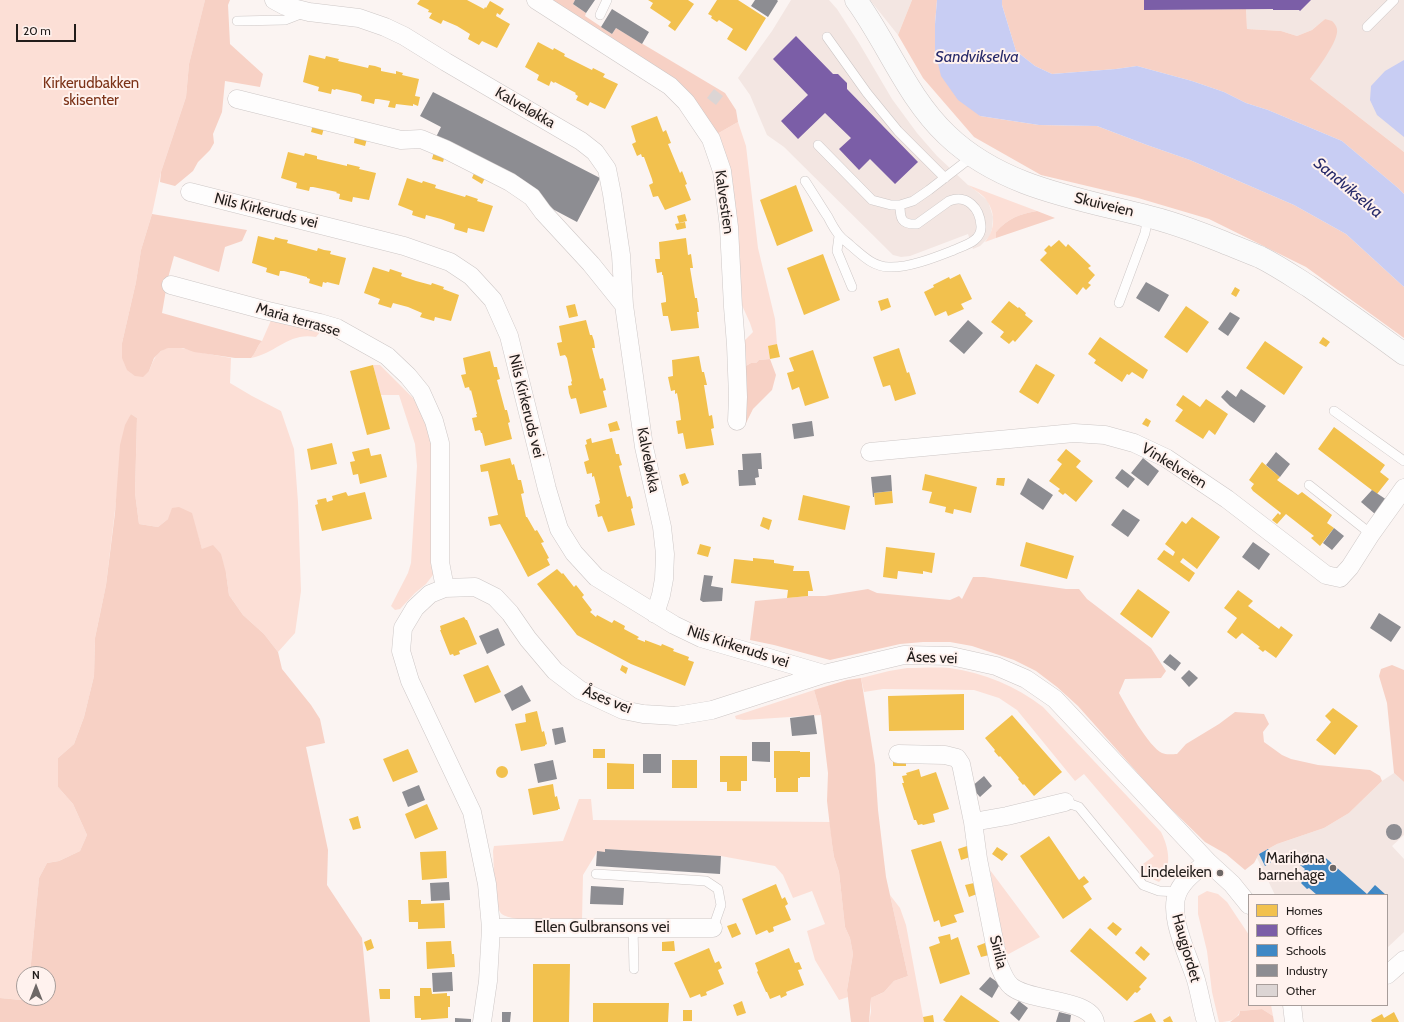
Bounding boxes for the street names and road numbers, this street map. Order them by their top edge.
street label: Kalveløkka [492,84,558,132]
street label: Kalvestien [711,169,737,235]
street label: Nils Kirkeruds vei [212,189,320,233]
street label: Skuiveien [1072,189,1136,221]
street label: Maria terrasse [254,299,342,341]
street label: Nils Kirkeruds vei [504,352,548,460]
street label: Kalveløkka [633,426,663,494]
street label: Vinkelveien [1138,439,1210,493]
street label: Nils Kirkeruds vei [685,622,791,672]
street label: Åses vei [906,648,958,668]
street label: Åses vei [580,682,634,718]
street label: Haugjordet [1168,912,1204,984]
street label: Ellen Gulbransons vei [534,919,670,937]
street label: Sirilia [985,933,1011,971]

